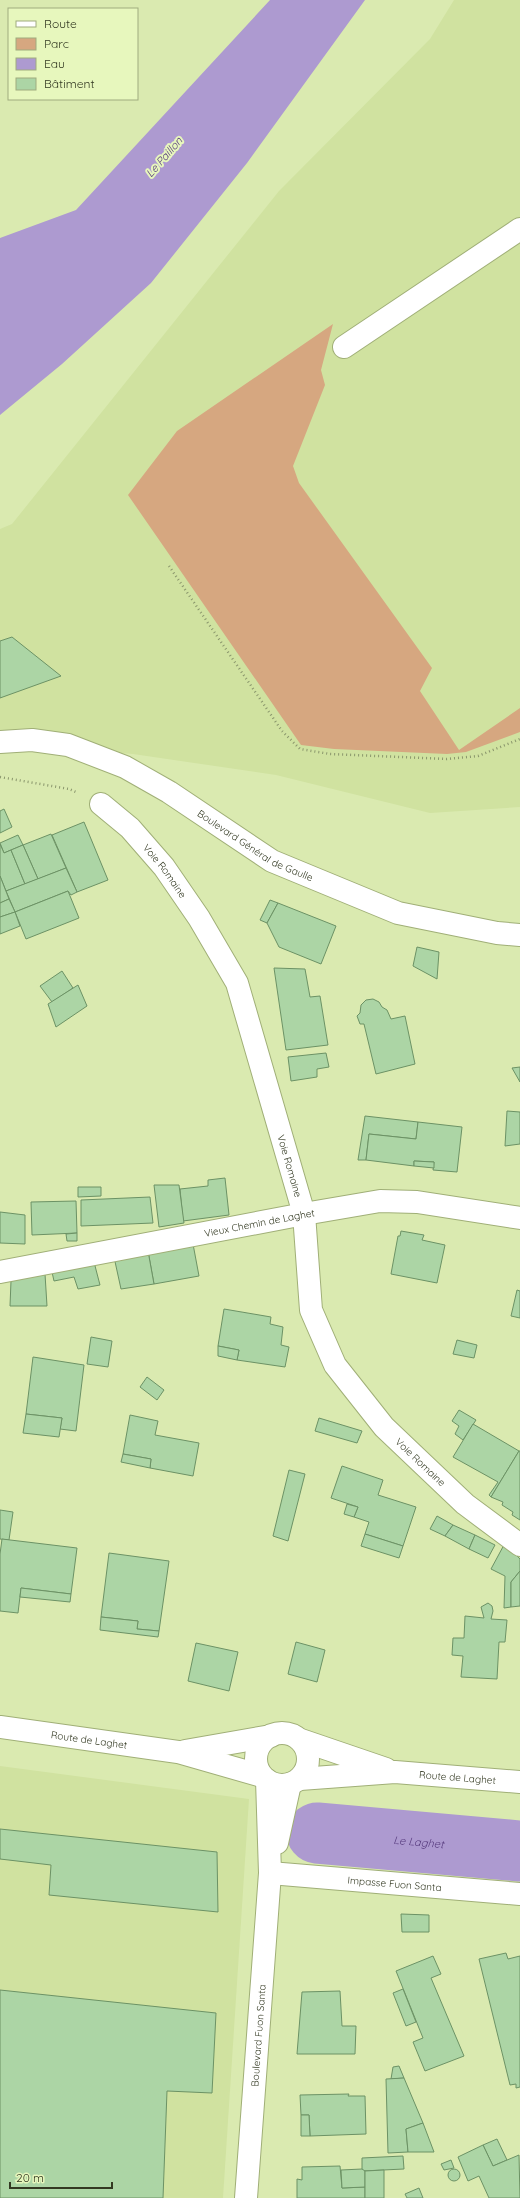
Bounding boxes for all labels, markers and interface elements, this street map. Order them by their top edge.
legend [8,8,138,100]
text: Route [44,16,77,31]
text: Parc [44,36,69,51]
text: Eau [44,56,65,71]
text: Bâtiment [44,76,94,91]
water label: Le Paillon [143,134,186,180]
street label: Boulevard Général de Gaulle [195,807,315,884]
street label: Voie Romaine [140,841,189,901]
street label: Voie Romaine [274,1133,305,1199]
street label: Vieux Chemin de Laghet [203,1206,316,1240]
street label: Voie Romaine [393,1435,448,1489]
street label: Route de Laghet [50,1728,129,1752]
street label: Route de Laghet [419,1768,497,1787]
water label: Le Laghet [393,1833,446,1851]
street label: Impasse Fuon Santa [347,1874,442,1894]
street label: Boulevard Fuon Santa [248,1984,269,2087]
scale bar [10,2164,112,2190]
text: 20 m [16,2170,44,2185]

